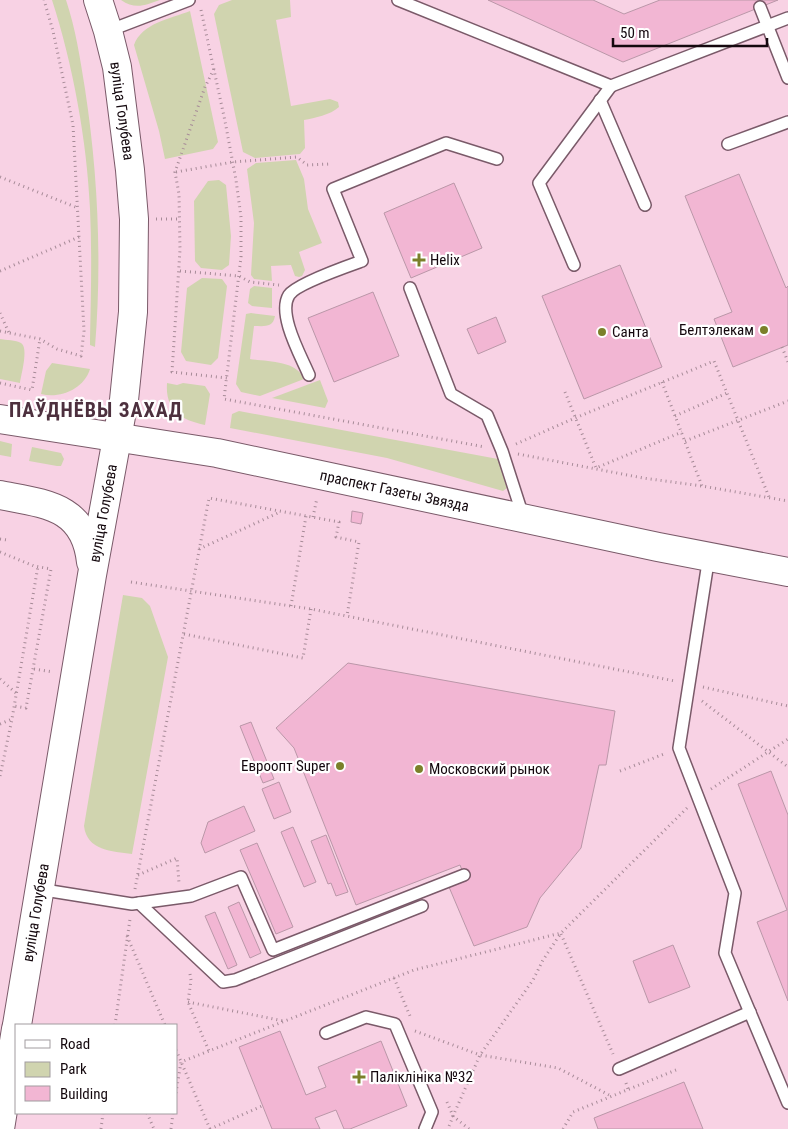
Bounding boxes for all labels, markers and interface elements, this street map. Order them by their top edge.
scale bar [613,15,767,47]
text: 50 m [620,24,650,42]
street label: вуліца Голубева [106,61,138,161]
place label: Helix [430,251,460,269]
marker: Helix [412,253,426,267]
place label: Белтэлекам [679,321,754,339]
place label: Санта [612,323,649,341]
marker: Белтэлекам [758,324,770,336]
marker: Санта [596,326,608,338]
district label: ПАЎДНЁВЫ ЗАХАД [9,398,183,422]
street label: вуліца Голубева [86,463,121,564]
street label: праспект Газеты Звязда [318,466,471,515]
place label: Евроопт Super [241,757,330,775]
marker: Евроопт Super [334,760,346,772]
place label: Московский рынок [429,760,550,778]
marker: Московский рынок [413,763,425,775]
street label: вуліца Голубева [19,862,53,963]
legend [15,1024,178,1114]
text: Road [60,1035,90,1053]
text: Park [60,1060,87,1078]
place label: Паліклініка №32 [370,1068,473,1086]
marker: Паліклініка №32 [352,1070,366,1084]
text: Building [60,1085,108,1103]

